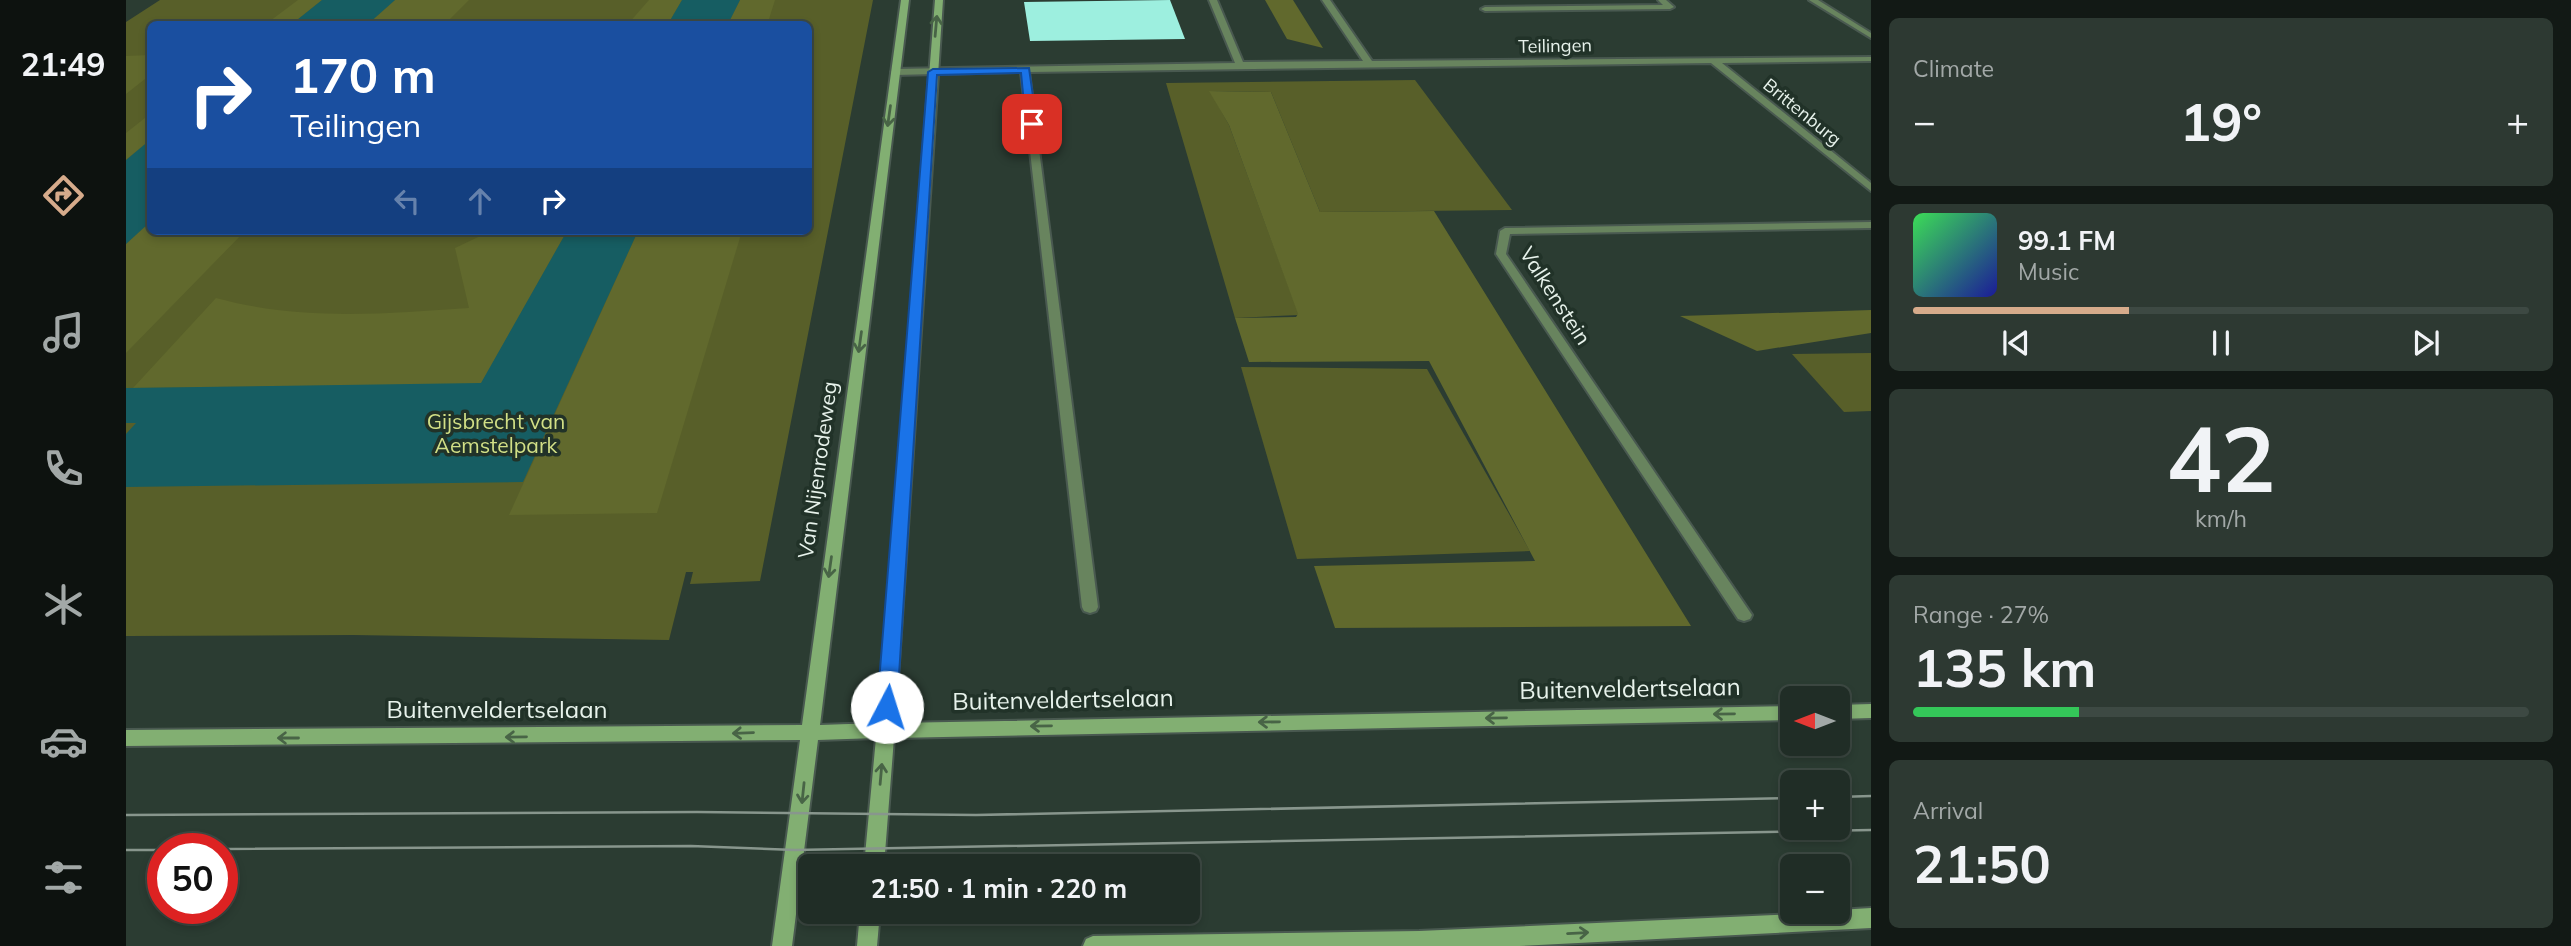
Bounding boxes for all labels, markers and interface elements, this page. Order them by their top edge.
one-way arrow [930,16,943,38]
street label: Teilingen [1518,33,1592,58]
text: 21:49 [21,44,105,84]
text: 170 m [290,44,436,105]
icon: right [175,49,266,140]
text: Climate [1913,54,1994,83]
street label: Brittenburg [1758,73,1846,150]
text: 19° [2180,89,2262,154]
pin [1002,94,1062,154]
text: − [1913,97,1936,145]
text: + [2506,97,2529,145]
one-way arrow [883,104,896,127]
text: Teilingen [290,105,421,145]
icon: arrive [1013,105,1051,143]
icon: directions [39,171,88,220]
icon: left [388,182,426,220]
icon: ahead [461,182,499,220]
icon: right [534,182,572,220]
text: 99.1 FM [2018,224,2116,257]
street label: Valkenstein [1515,242,1597,349]
text: Music [2018,257,2079,286]
icon: music [39,308,88,357]
icon: previous [1997,324,2035,362]
icon: pause [2202,324,2240,362]
icon: next [2407,324,2445,362]
one-way arrow [853,330,866,353]
street label: Van Nijenrodeweg [792,380,842,560]
text: 42 [2166,401,2276,515]
park label: Gijsbrecht van Aemstelpark [427,408,565,458]
icon: phone [39,444,88,493]
text: km/h [2195,504,2247,533]
one-way arrow [823,555,836,578]
icon: climate [39,580,88,629]
text: Range · 27% [1913,600,2049,629]
text: 135 km [1913,635,2096,700]
position arrow [850,670,924,744]
street label: Buitenveldertselaan [1519,671,1741,705]
street label: Buitenveldertselaan [952,682,1174,716]
north arrow [1780,686,1850,756]
map controls [1780,686,1850,924]
street label: Buitenveldertselaan [386,694,608,724]
one-way arrow [1713,707,1736,721]
one-way arrow [1485,711,1508,725]
one-way arrow [1258,715,1281,729]
icon: car [39,717,88,766]
one-way arrow [1030,719,1053,733]
one-way arrow [732,727,755,740]
one-way arrow [505,730,528,744]
one-way arrow [277,731,300,745]
one-way arrow [875,763,888,786]
button: + [1780,770,1850,840]
one-way arrow [796,781,809,804]
text: Arrival [1913,796,1983,825]
text: 21:50 [1913,831,2051,896]
speed limit sign: 50 [147,833,238,924]
icon: filters [39,853,88,902]
button: − [1780,854,1850,924]
text: 21:50 · 1 min · 220 m [871,872,1127,905]
one-way arrow [1566,926,1588,939]

